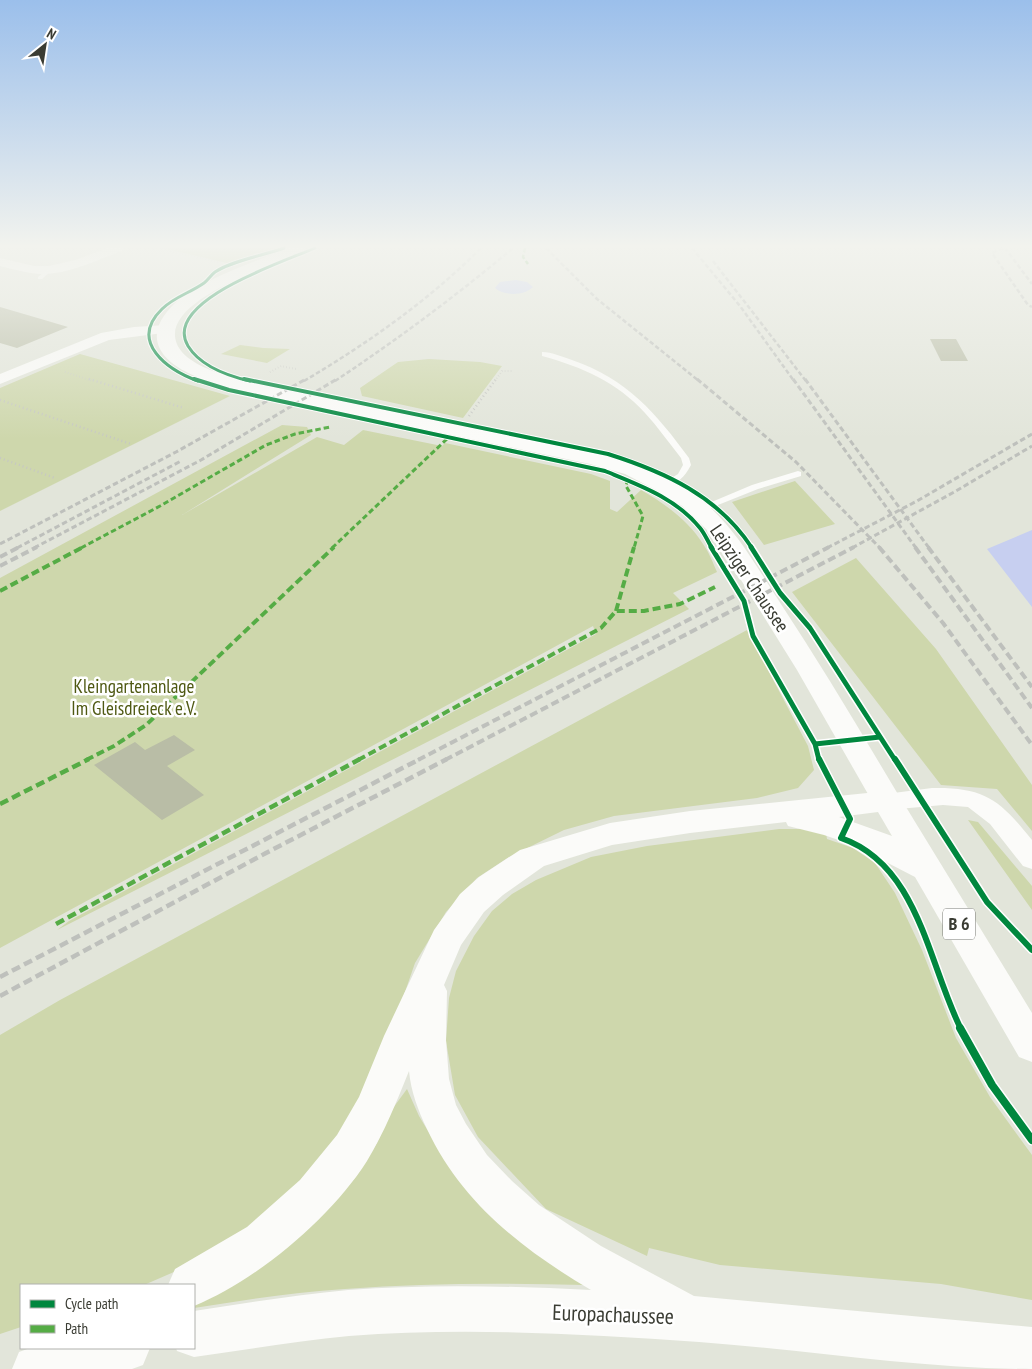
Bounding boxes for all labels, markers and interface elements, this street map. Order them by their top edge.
north arrow [20,20,70,70]
text: N [44,24,59,43]
street label: Leipziger Chaussee [705,520,795,636]
park label: Kleingartenanlage Im Gleisdreieck e.V. [71,674,197,720]
road number: B 6 [943,909,975,940]
legend [20,1284,195,1349]
text: Cycle path [65,1294,118,1313]
street label: Europachaussee [552,1298,674,1330]
text: Path [65,1319,88,1338]

